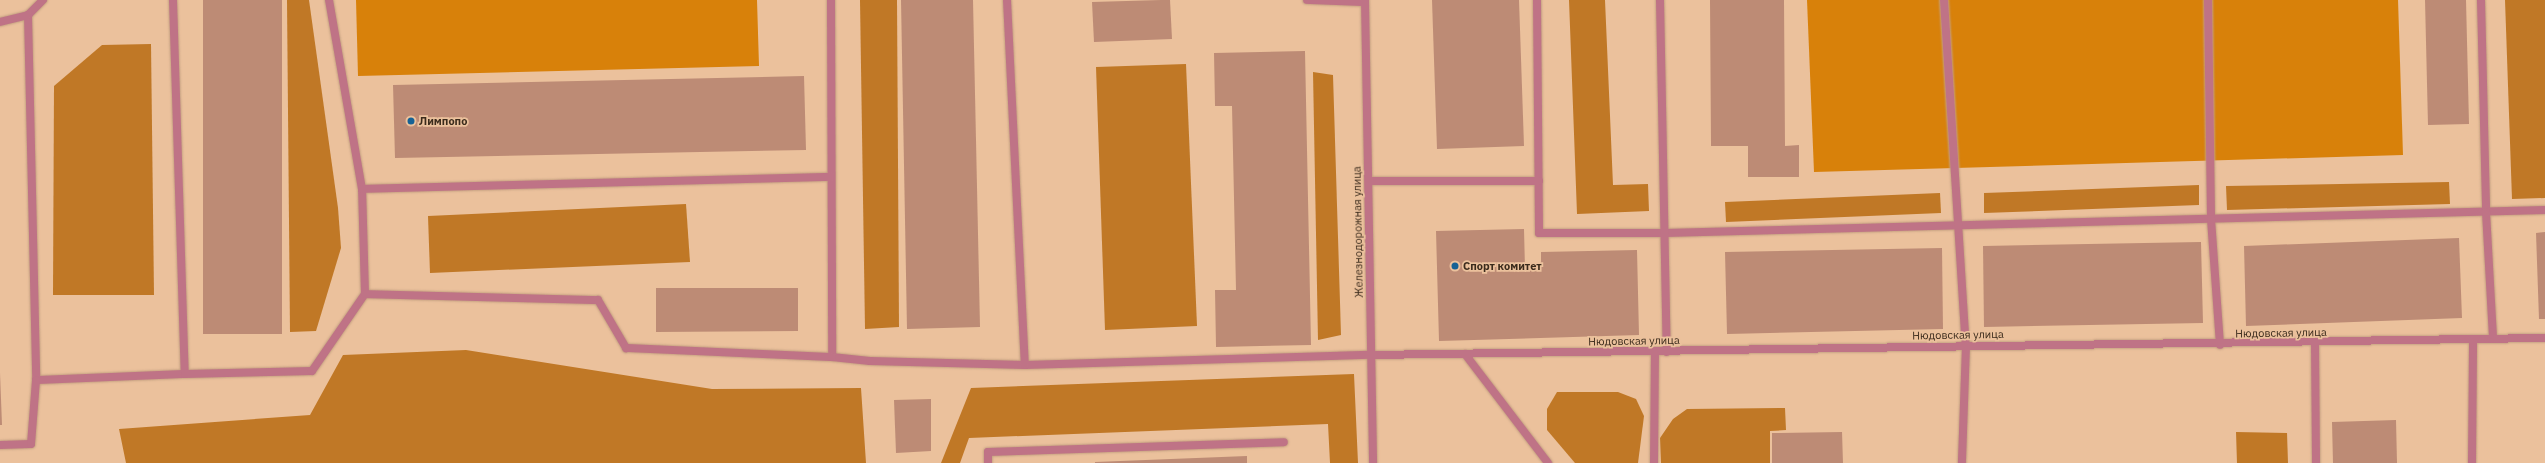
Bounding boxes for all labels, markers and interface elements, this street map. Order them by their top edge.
place label: Лимпопо [419,114,467,128]
marker: Лимпопо [406,116,416,126]
street label: Железнодорожная улица [1350,166,1366,298]
place label: Спорт комитет [1463,259,1542,273]
marker: Спорт комитет [1450,261,1460,271]
street label: Нюдовская улица [2235,326,2327,340]
street label: Нюдовская улица [1912,328,2004,342]
street label: Нюдовская улица [1588,334,1680,348]

